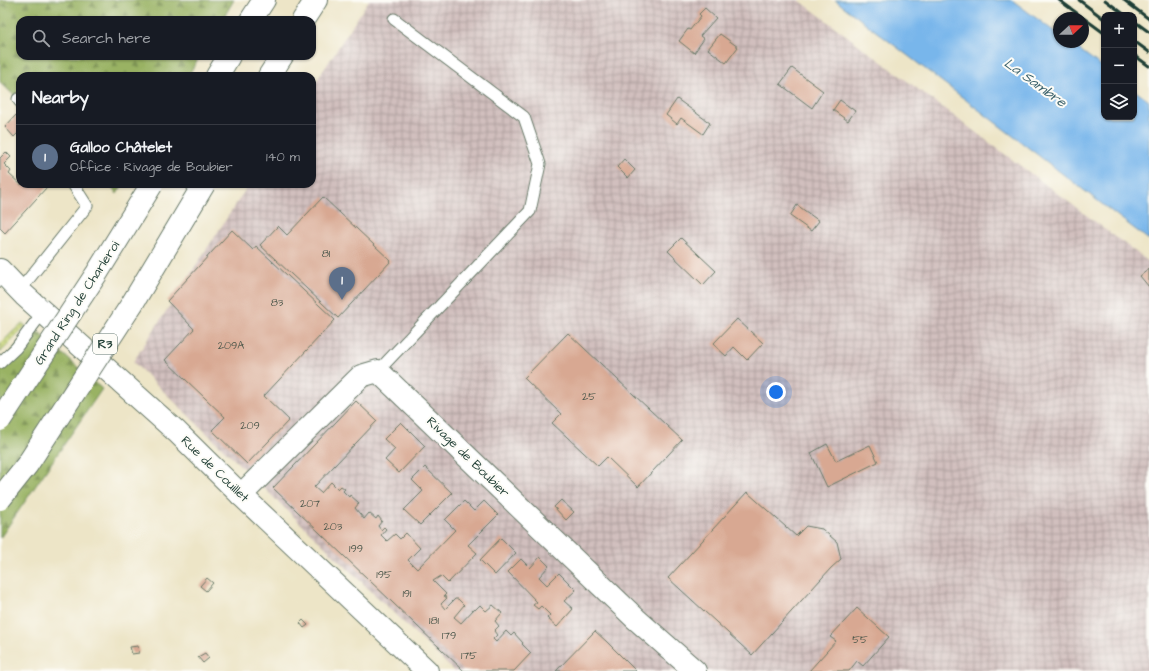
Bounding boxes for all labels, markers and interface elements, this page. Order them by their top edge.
north arrow [1053,12,1089,48]
map controls [1101,12,1137,120]
button: + [1101,12,1137,48]
search box [16,16,316,60]
icon: search [30,27,52,49]
text: Search here [62,28,151,49]
button: − [1101,48,1137,84]
water label: La Sambre [1000,54,1071,113]
button: layers [1101,84,1137,120]
text: Nearby [32,86,89,110]
text: Galloo Châtelet [70,137,172,158]
text: 1 [44,148,46,166]
text: 140 m [266,148,300,166]
text: Office · Rivage de Boubier [70,158,233,176]
street label: Grand Ring de Charleroi [30,237,125,369]
house number: 81 [322,246,331,261]
pin: 1 [329,267,355,300]
house number: 83 [271,295,284,310]
road number: R3 [93,334,117,354]
house number: 209A [218,338,244,353]
your location [766,382,786,402]
house number: 25 [582,389,596,404]
street label: Rivage de Boubier [422,413,513,502]
house number: 209 [240,418,260,433]
street label: Rue de Couillet [177,432,254,507]
house number: 207 [300,496,320,511]
house number: 203 [324,519,343,534]
house number: 199 [349,541,363,556]
house number: 195 [376,567,392,582]
house number: 191 [402,586,412,601]
house number: 181 [429,613,440,628]
house number: 179 [442,628,456,643]
house number: 55 [852,632,868,647]
house number: 175 [461,648,477,663]

